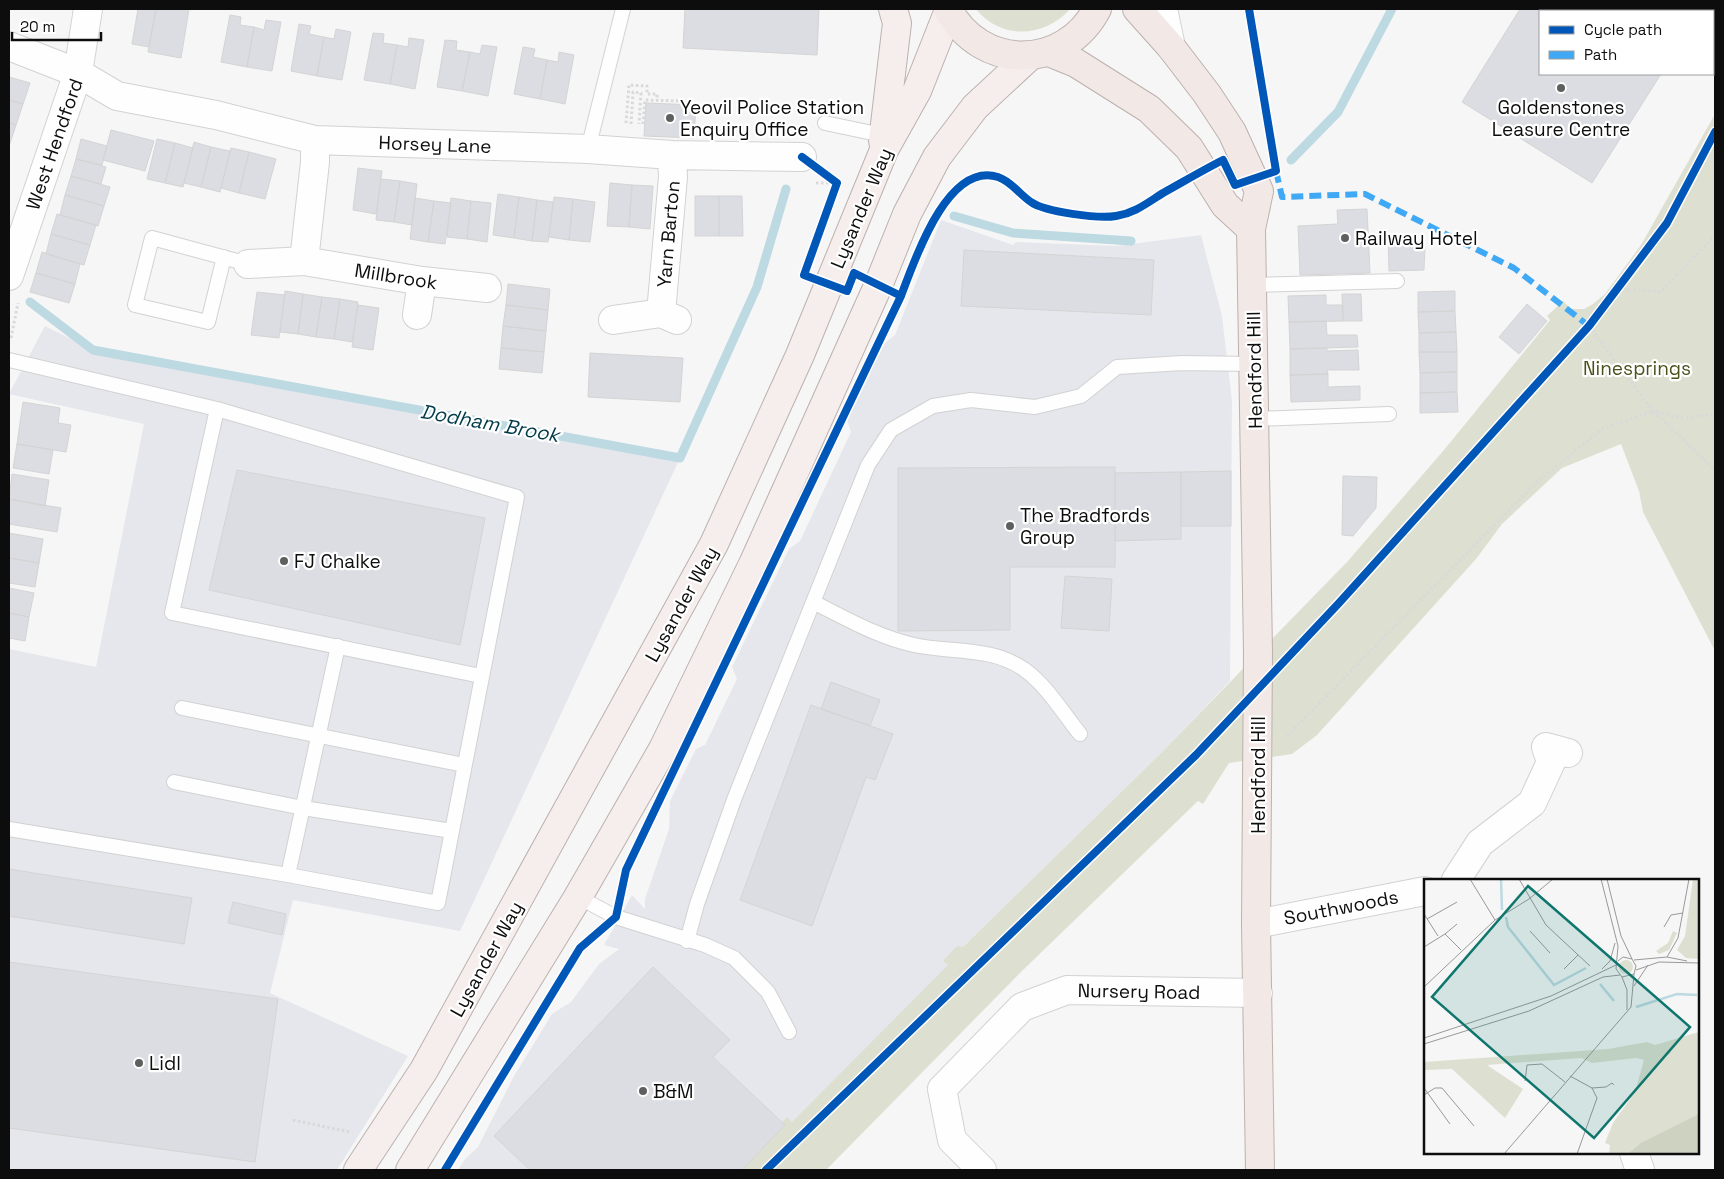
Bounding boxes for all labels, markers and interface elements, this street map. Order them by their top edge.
scale bar [12,10,101,42]
legend [1539,10,1714,75]
text: 20 m [20,17,55,36]
text: Cycle path [1584,20,1662,39]
text: Path [1584,45,1617,64]
street label: West Hendford [20,75,89,213]
marker: Goldenstones Leasure Centre [1555,82,1567,94]
place label: Yeovil Police Station Enquiry Office [680,95,864,142]
place label: Goldenstones Leasure Centre [1492,95,1630,142]
marker: Yeovil Police Station Enquiry Office [664,112,676,124]
street label: Horsey Lane [378,130,492,159]
street label: Lysander Way [825,144,898,272]
street label: Yarn Barton [651,180,686,288]
place label: Railway Hotel [1355,226,1478,251]
marker: Railway Hotel [1339,232,1351,244]
street label: Millbrook [353,258,439,295]
street label: Hendford Hill [1241,311,1268,429]
park label: Ninesprings [1583,356,1691,381]
water label: Dodham Brook [419,398,564,448]
place label: The Bradfords Group [1020,503,1150,550]
marker: The Bradfords Group [1004,520,1016,532]
street label: Lysander Way [639,542,724,667]
place label: FJ Chalke [294,549,381,574]
marker: FJ Chalke [278,555,290,567]
street label: Hendford Hill [1246,716,1271,834]
inset map [1424,879,1699,1154]
street label: Southwoods [1282,884,1400,931]
street label: Lysander Way [444,897,529,1022]
street label: Nursery Road [1077,978,1201,1005]
place label: Lidl [149,1051,181,1076]
marker: Lidl [133,1057,145,1069]
place label: B&M [653,1079,693,1104]
marker: B&M [637,1085,649,1097]

